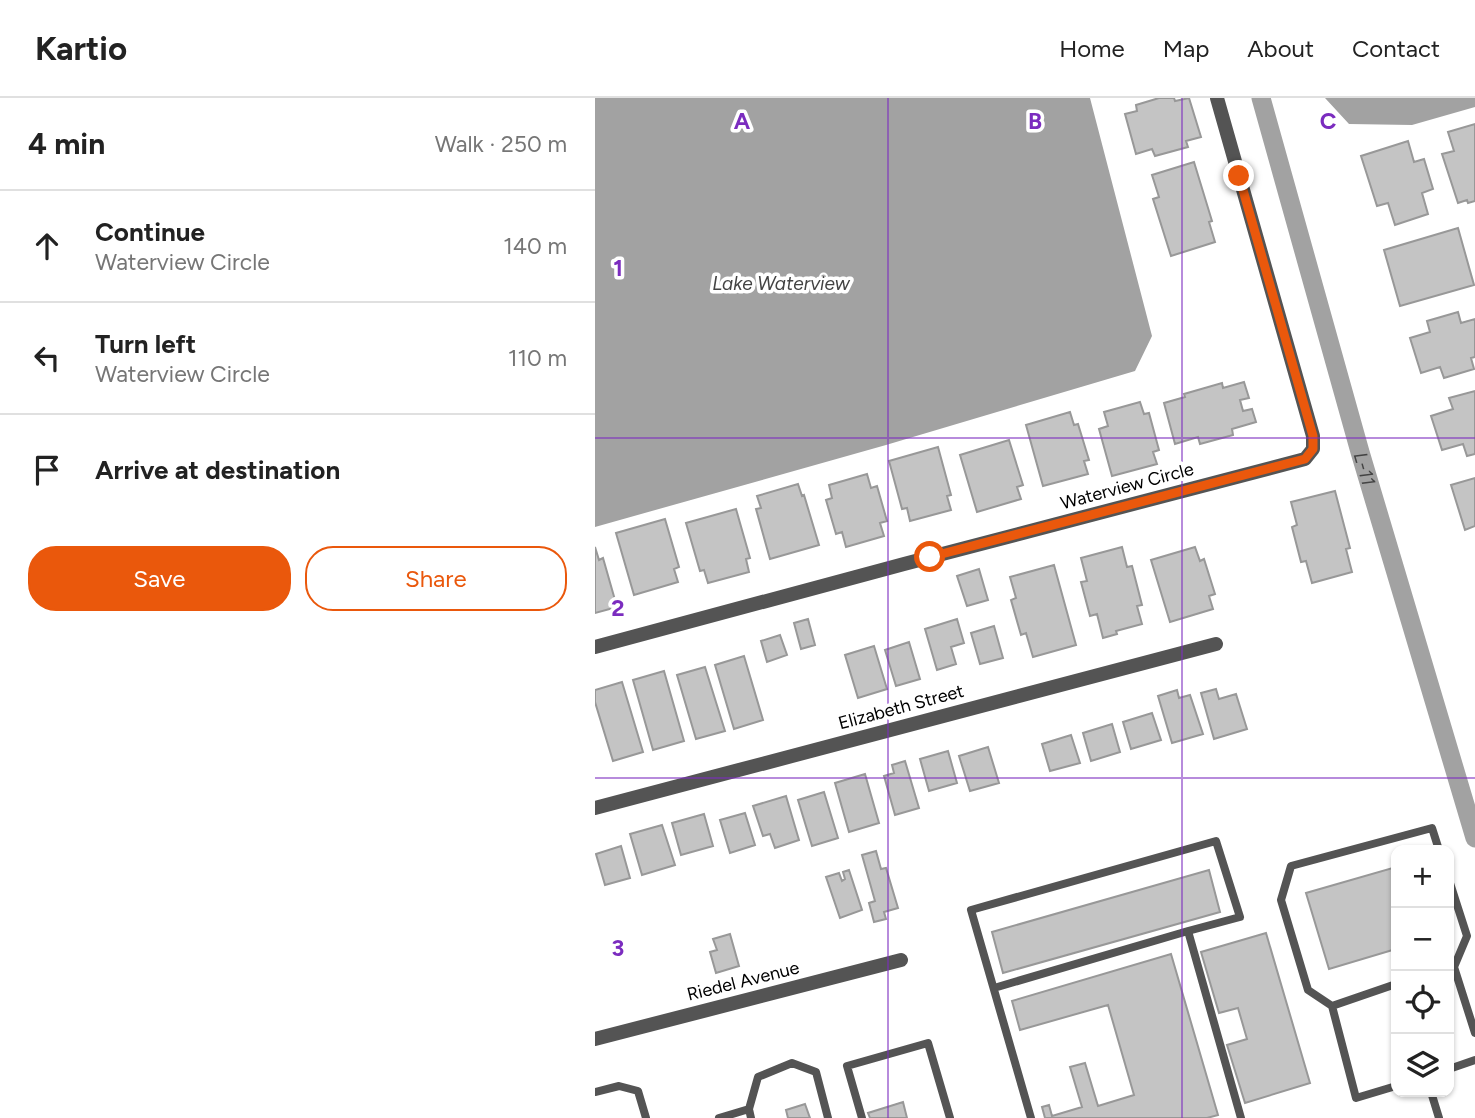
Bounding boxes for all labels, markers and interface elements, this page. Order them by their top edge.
text: Kartio [35,29,127,68]
text: Home [1059,34,1125,63]
text: Map [1163,34,1209,63]
text: About [1247,34,1314,63]
text: Contact [1352,34,1440,63]
text: A [734,107,751,135]
text: B [1028,107,1042,135]
text: C [1320,107,1337,135]
text: 4 min [28,125,105,162]
text: Walk · 250 m [435,130,567,158]
route end [1223,160,1254,191]
text: Continue [95,216,205,248]
icon: ahead [28,227,66,265]
text: 140 m [503,232,567,260]
text: Waterview Circle [95,248,270,276]
text: 1 [613,254,623,282]
water label: Lake Waterview [712,272,851,295]
text: Turn left [95,328,196,360]
icon: left [28,339,66,377]
text: 110 m [508,344,567,372]
text: Waterview Circle [95,360,270,388]
water label: L-11 [1349,449,1380,488]
icon: arrive [28,451,66,489]
text: Arrive at destination [95,454,340,486]
street label: Waterview Circle [1058,458,1196,514]
route start [914,541,945,572]
button: Save [28,546,291,611]
button: Share [305,546,567,611]
text: 2 [611,594,625,622]
street label: Elizabeth Street [836,680,966,734]
map controls [1391,845,1454,1097]
button: + [1391,845,1454,908]
button: − [1391,908,1454,971]
text: 3 [612,934,624,962]
street label: Riedel Avenue [685,956,802,1006]
button: locate [1391,971,1454,1034]
button: layers [1391,1034,1454,1097]

